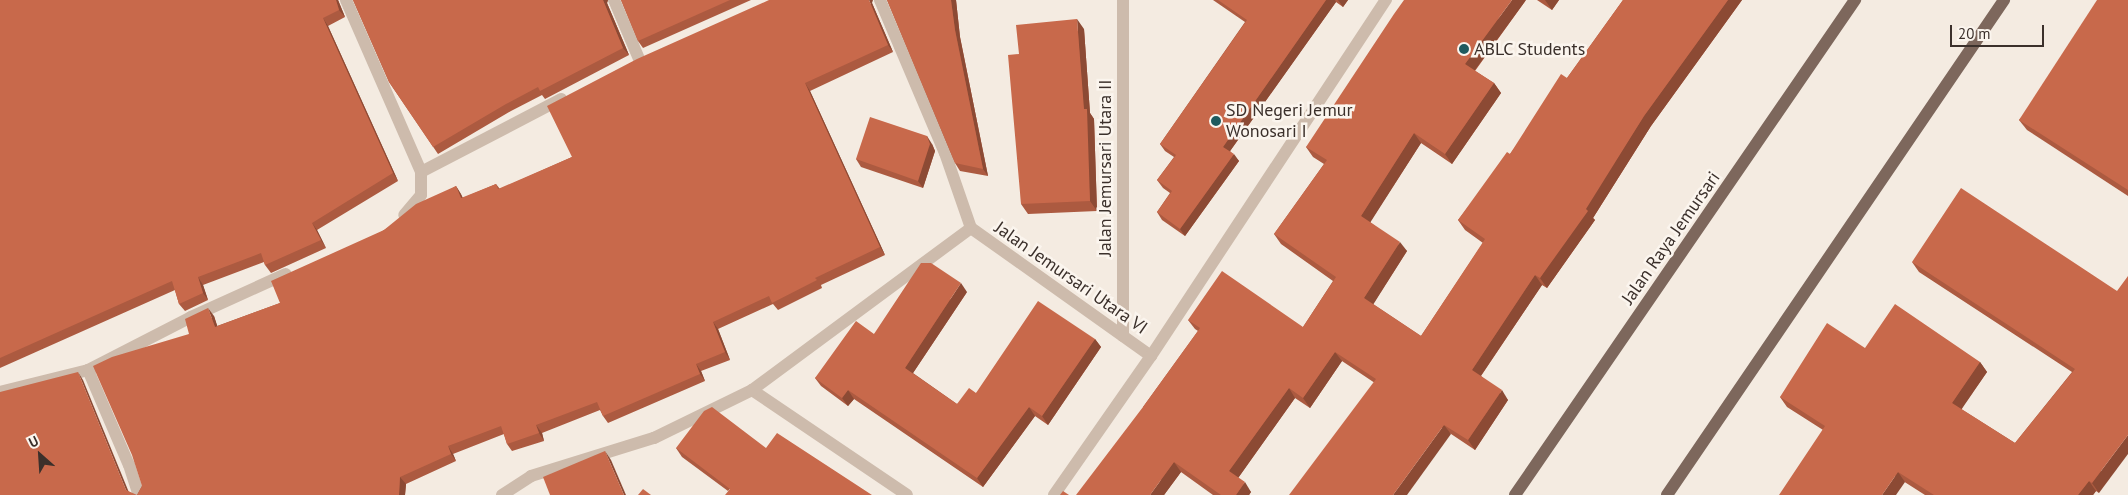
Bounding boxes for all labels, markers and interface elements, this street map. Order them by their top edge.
scale bar [1953,15,2047,47]
text: 20 m [1958,24,1991,43]
place label: ABLC Students [1474,38,1586,60]
marker: ABLC Students [1458,43,1470,55]
street label: Jalan Jemursari Utara II [1094,79,1116,257]
place label: SD Negeri Jemur Wonosari I [1226,100,1353,142]
marker: SD Negeri Jemur Wonosari I [1210,115,1222,127]
street label: Jalan Raya Jemursari [1617,168,1725,308]
street label: Jalan Jemursari Utara VI [990,217,1152,339]
north arrow [15,430,65,480]
text: U [26,432,41,452]

